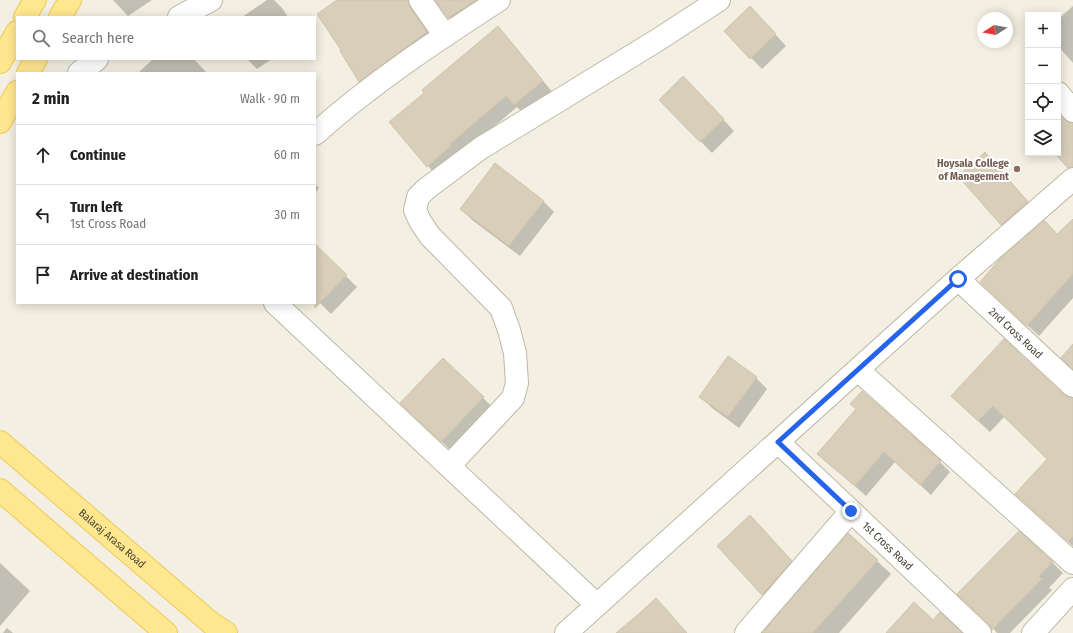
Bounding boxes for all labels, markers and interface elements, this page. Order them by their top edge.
north arrow [977,12,1013,48]
map controls [1025,12,1061,156]
button: + [1025,12,1061,48]
search box [16,16,316,60]
icon: search [30,27,52,49]
text: Search here [62,29,134,47]
button: − [1025,48,1061,84]
button: locate [1025,84,1061,120]
text: 2 min [32,88,70,109]
text: Walk · 90 m [240,91,300,106]
button: layers [1025,120,1061,156]
icon: ahead [32,144,54,166]
text: Continue [70,146,126,164]
text: 60 m [274,147,300,162]
place label: Hoysala College of Management [937,157,1009,183]
marker: Hoysala College of Management [1012,164,1022,174]
text: Turn left [70,198,123,216]
icon: left [32,204,54,226]
text: 30 m [274,207,300,222]
text: 1st Cross Road [70,216,146,231]
icon: arrive [32,264,54,286]
text: Arrive at destination [70,266,198,284]
route start [949,270,967,288]
street label: 2nd Cross Road [986,305,1045,361]
route end [842,502,860,520]
street label: Balaraj Arasa Road [76,507,148,571]
street label: 1st Cross Road [859,519,915,573]

